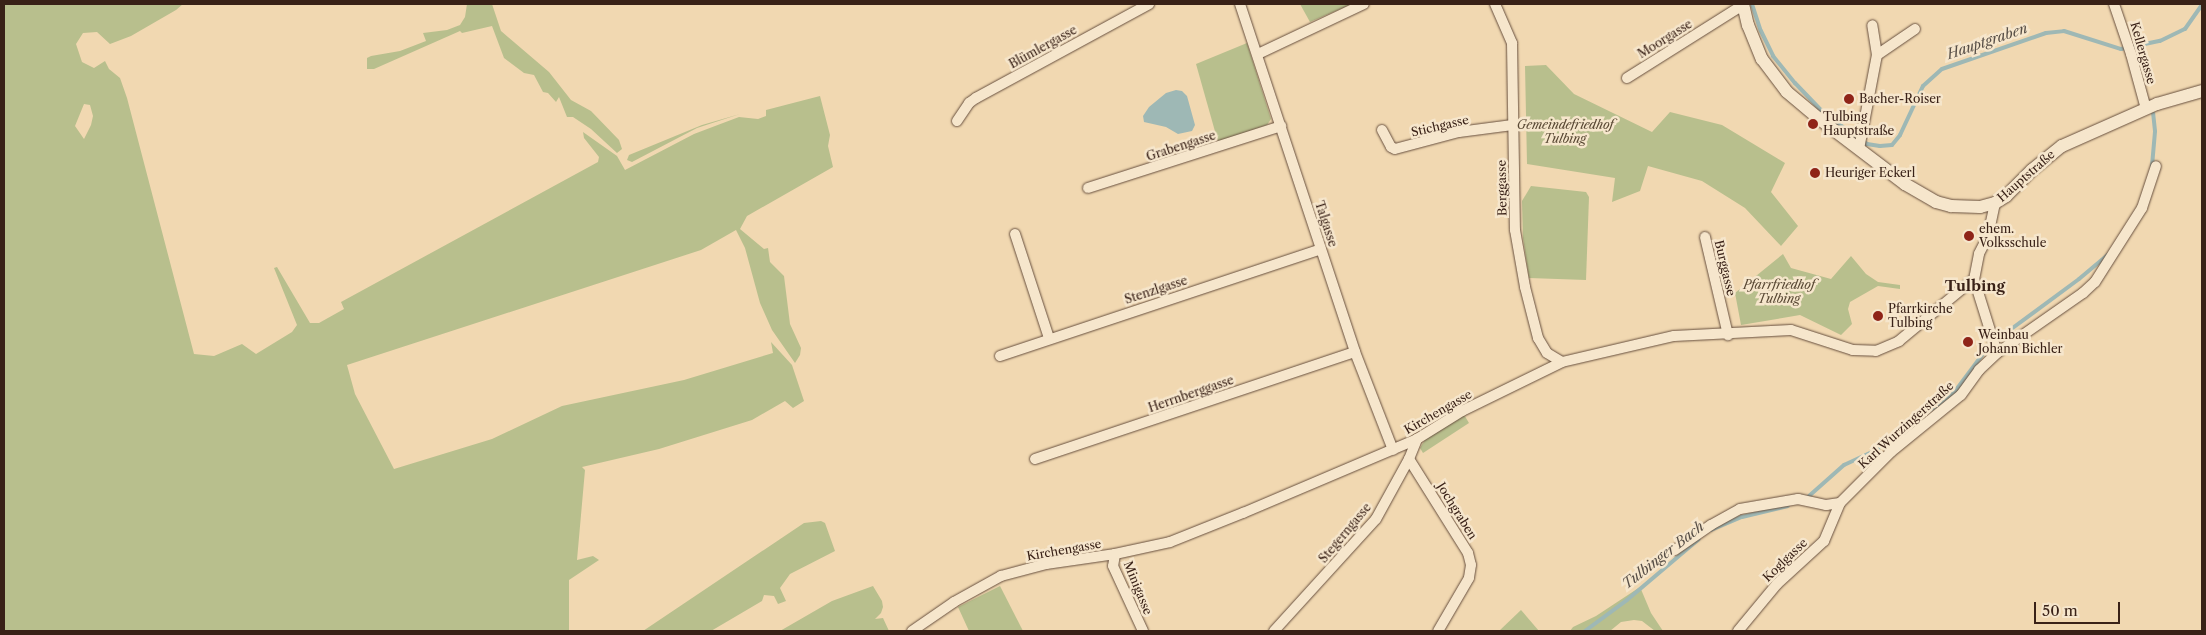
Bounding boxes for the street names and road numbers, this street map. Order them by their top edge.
street label: Moorgasse [1635,17,1695,61]
street label: Kellergasse [2127,20,2159,86]
street label: Blümlergasse [1007,22,1079,72]
street label: Stichgasse [1410,112,1470,140]
street label: Grabengasse [1144,128,1218,164]
street label: Hauptstraße [1994,147,2058,205]
street label: Berggasse [1494,160,1510,216]
street label: Talgasse [1312,199,1340,249]
street label: Burggasse [1712,239,1738,297]
street label: Stenzlgasse [1123,273,1189,307]
street label: Herrnberggasse [1146,373,1236,415]
street label: Karl Wurzingerstraße [1855,378,1957,472]
street label: Kirchengasse [1402,387,1474,437]
street label: Jochgraben [1434,480,1480,542]
street label: Stegerngasse [1316,500,1374,566]
street label: Koglgasse [1760,535,1810,585]
street label: Kirchengasse [1025,536,1103,564]
street label: Minigasse [1121,559,1155,617]

